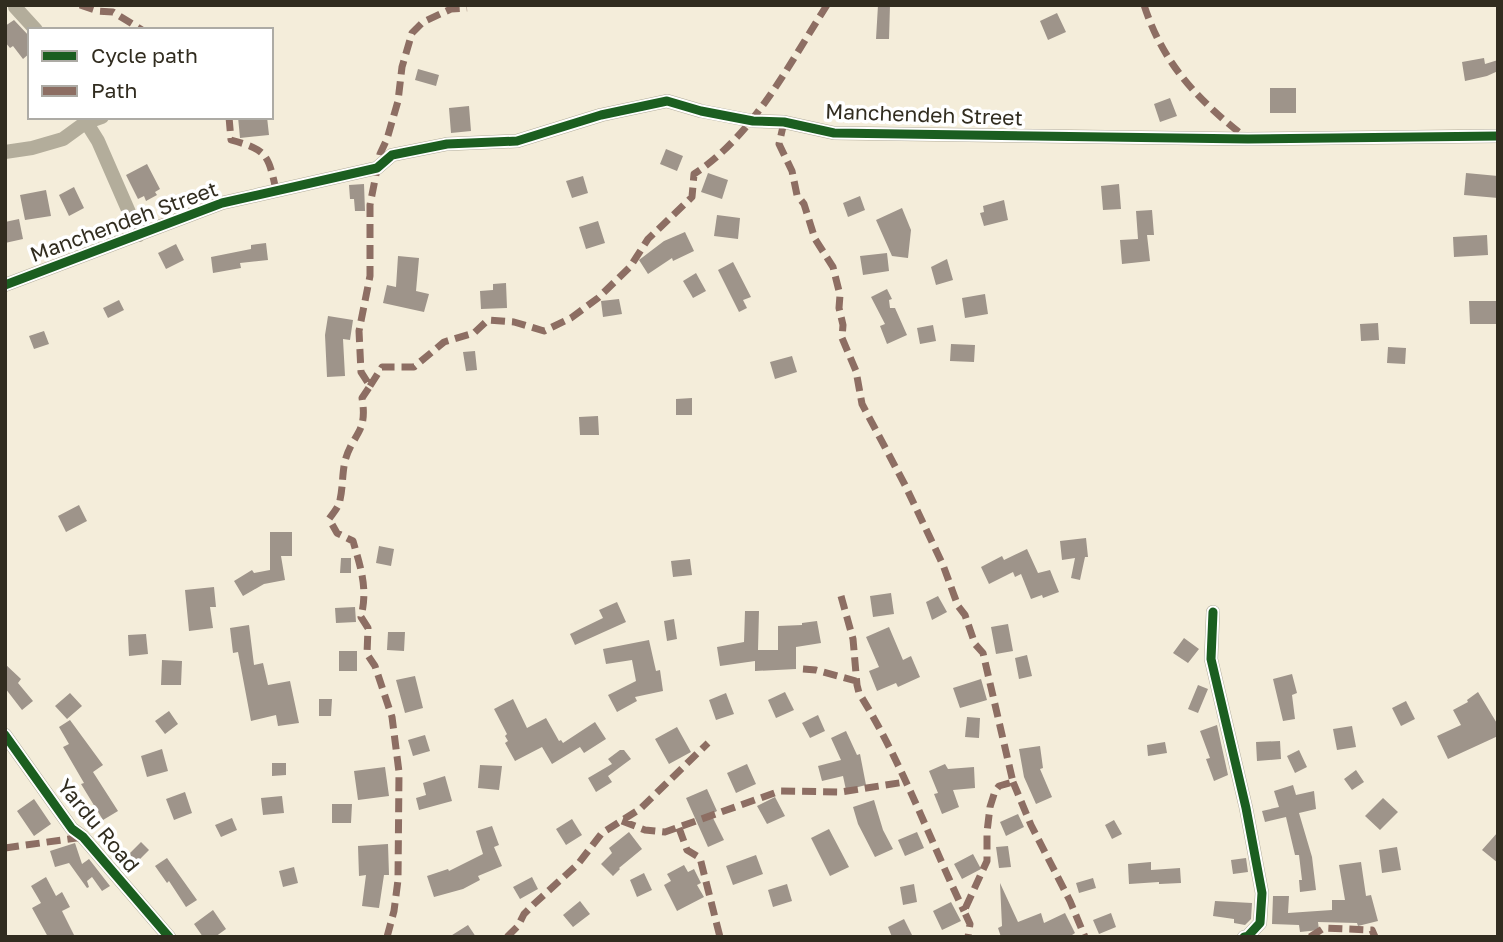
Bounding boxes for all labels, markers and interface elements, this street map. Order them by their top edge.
legend [28,28,273,119]
text: Cycle path [91,42,198,68]
text: Path [91,77,138,103]
street label: Manchendeh Street [825,98,1023,130]
street label: Manchendeh Street [26,175,221,267]
street label: Yardu Road [52,773,145,877]

